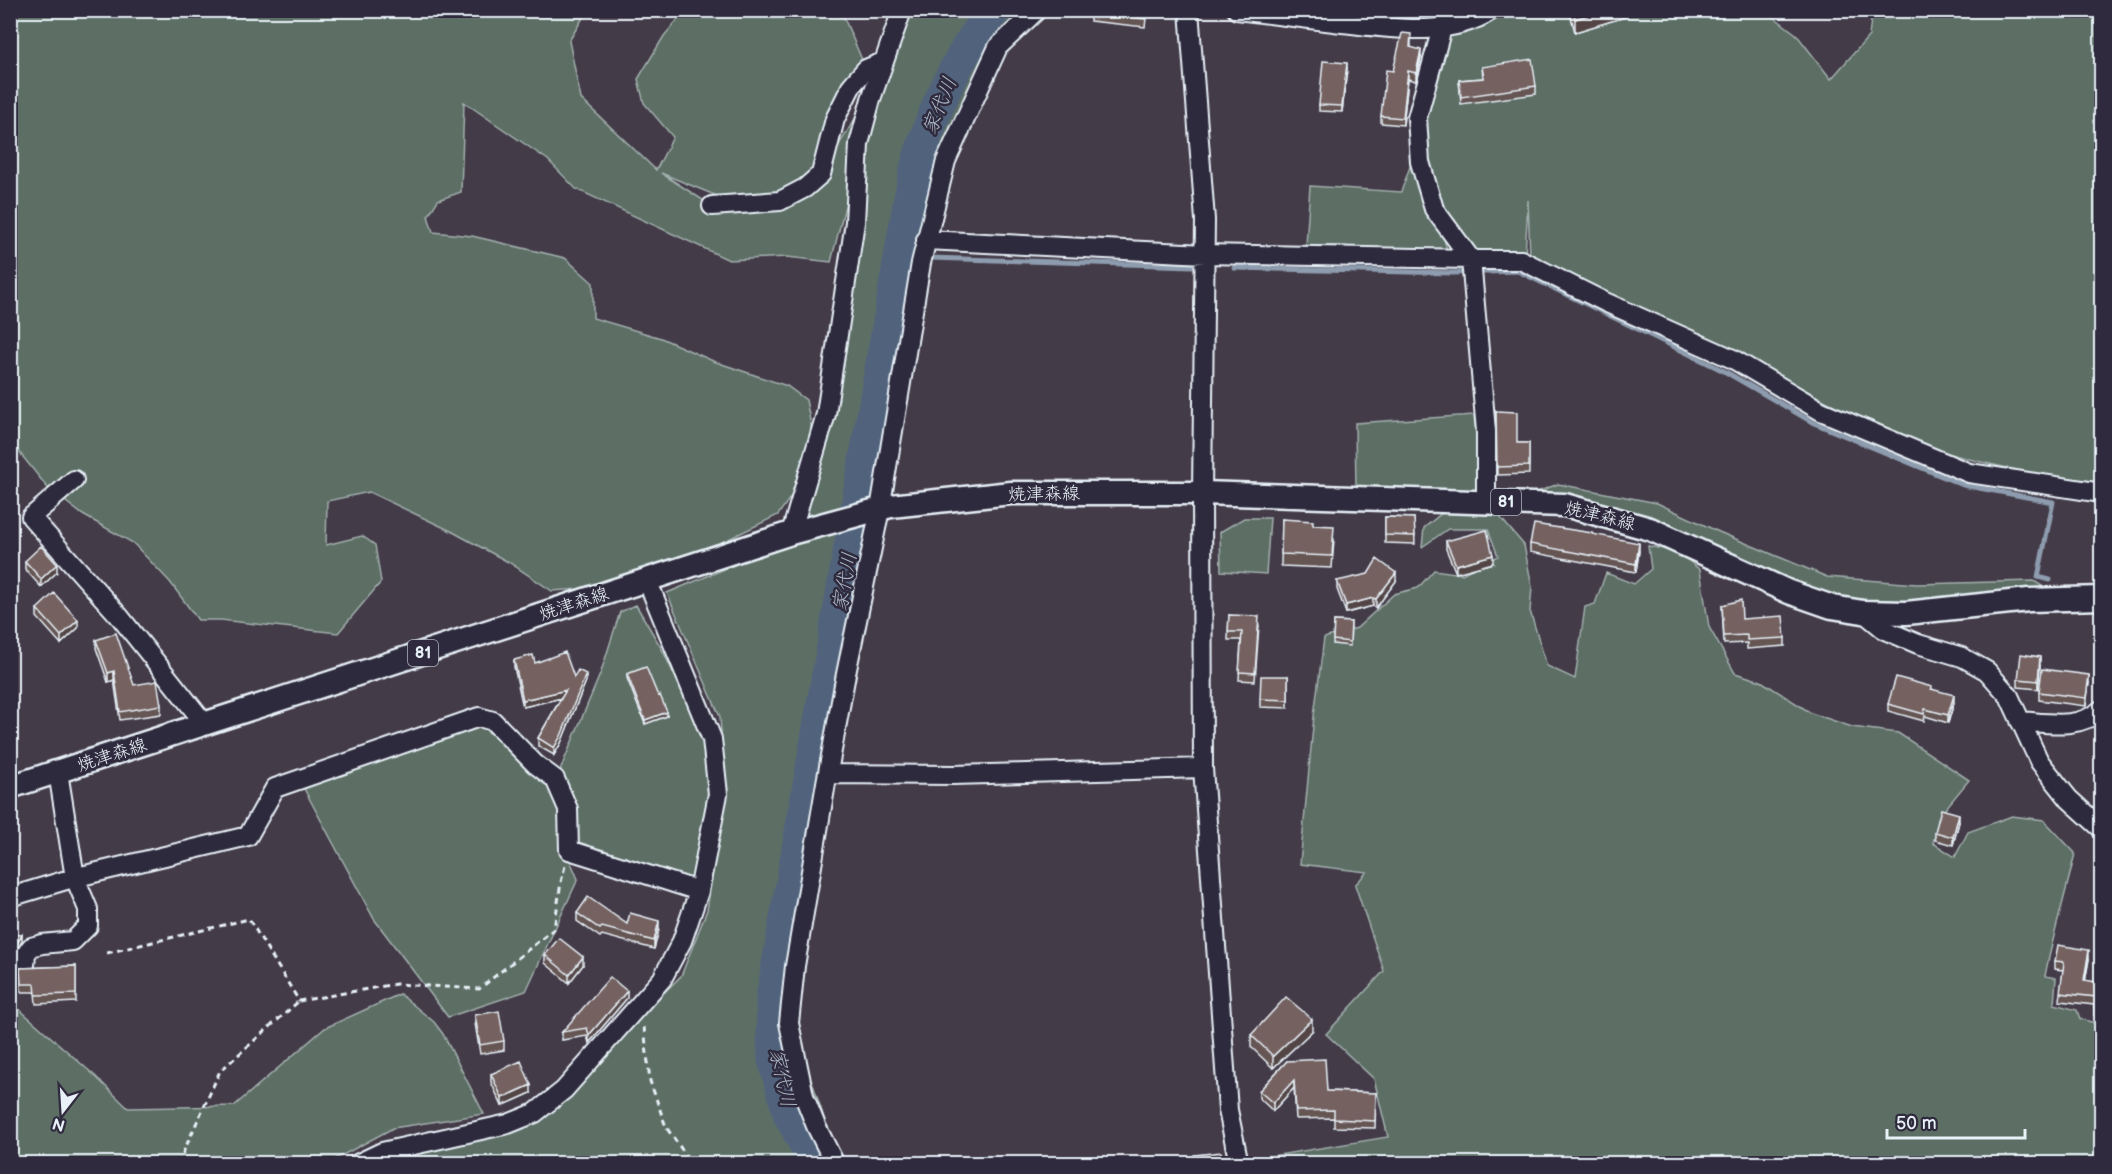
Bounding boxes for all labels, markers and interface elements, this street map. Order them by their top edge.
water label: 家代川 [918,74,962,138]
street label: 焼津森線 [1008,483,1080,505]
road number: 81 [1491,489,1521,515]
street label: 焼津森線 [1563,497,1637,535]
water label: 家代川 [828,550,862,614]
street label: 焼津森線 [537,583,611,625]
road number: 81 [408,640,438,666]
street label: 焼津森線 [75,734,149,776]
water label: 家代川 [764,1046,800,1110]
north arrow [33,1081,93,1141]
scale bar [1887,1102,2025,1140]
text: N [51,1113,68,1135]
text: 50 m [1896,1113,1937,1134]

